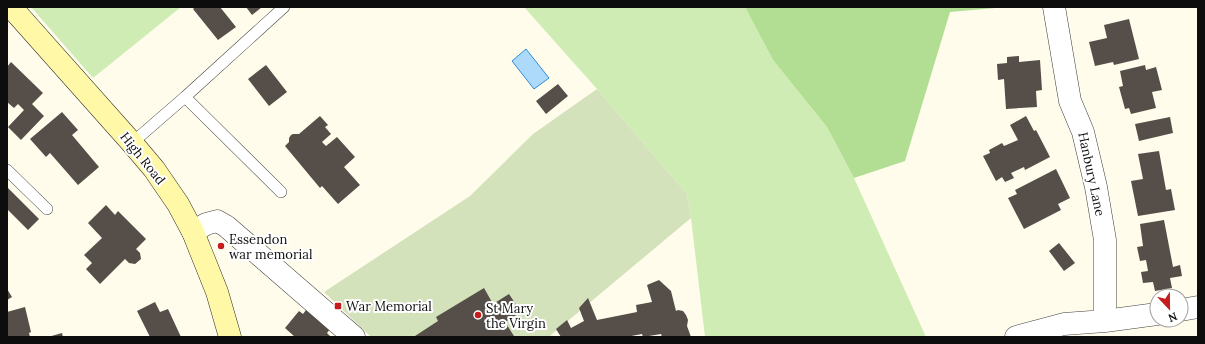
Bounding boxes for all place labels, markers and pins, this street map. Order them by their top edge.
place label: Essendon war memorial [229,231,313,263]
marker: Essendon war memorial [216,241,226,251]
place label: War Memorial [346,298,432,315]
place label: St Mary the Virgin [486,300,546,332]
marker: War Memorial [333,301,343,311]
marker: St Mary the Virgin [473,310,483,320]

